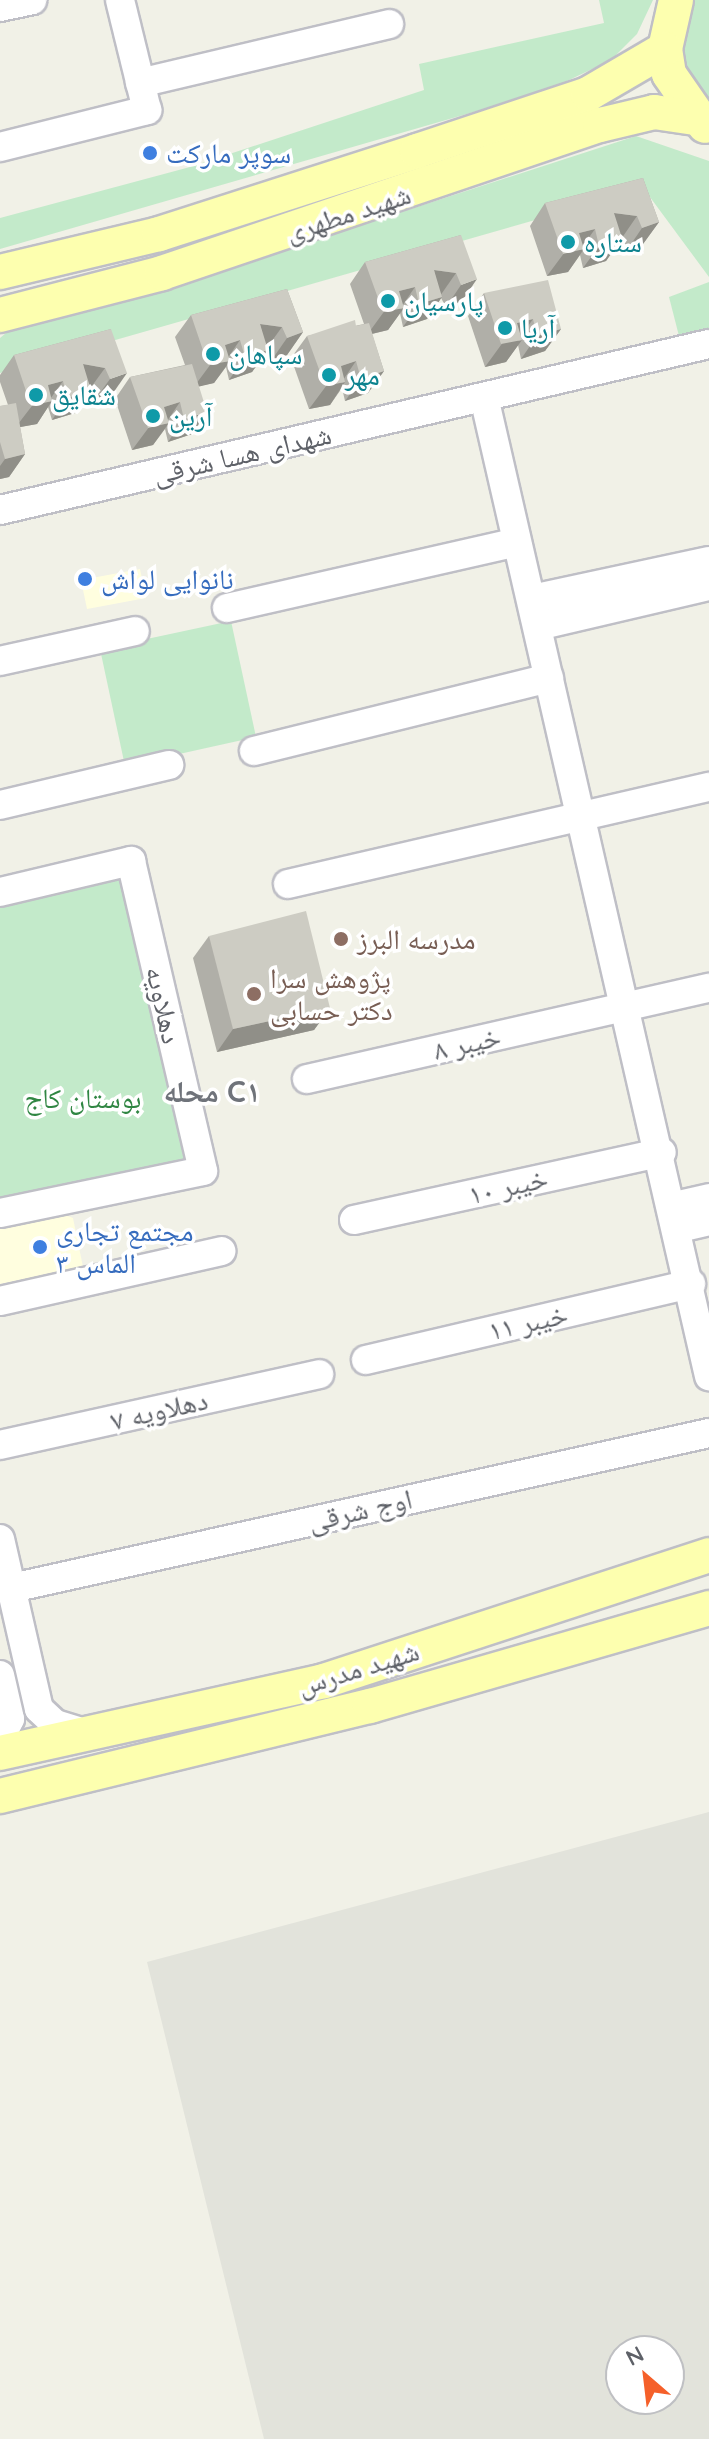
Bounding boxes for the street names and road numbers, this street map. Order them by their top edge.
street label: شهید مطهری [281,177,415,249]
street label: شهدای هسا شرقی [149,417,335,491]
street label: دهلاویه [139,963,189,1047]
street label: خیبر ۸ [430,1019,504,1067]
street label: خیبر ۱۰ [465,1161,551,1211]
street label: خیبر ۱۱ [485,1297,571,1347]
street label: دهلاویه ۷ [107,1383,211,1437]
street label: اوج شرقی [305,1482,415,1538]
street label: شهید مدرس [293,1634,423,1702]

